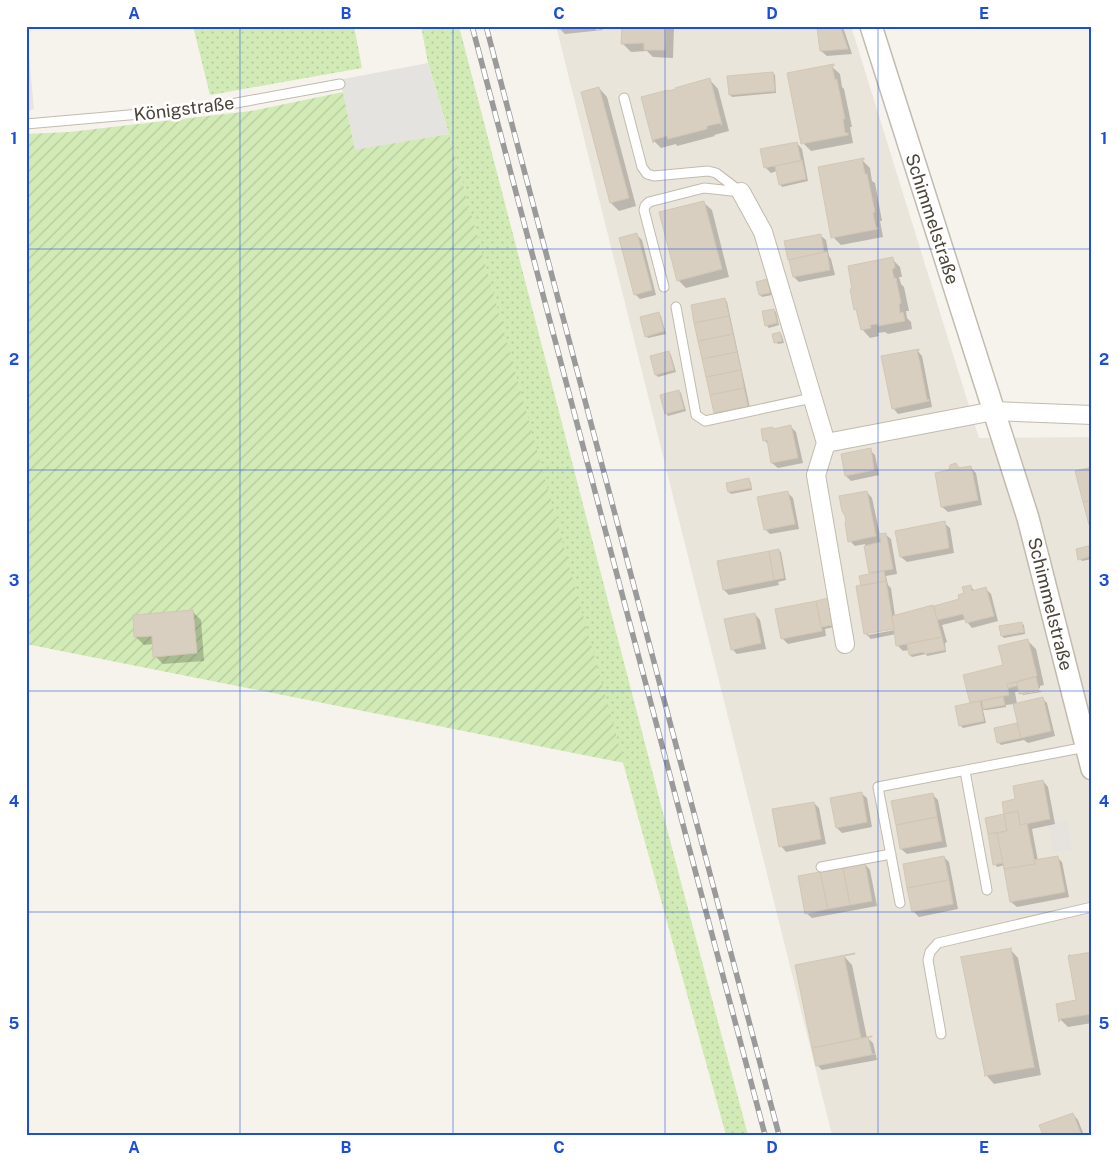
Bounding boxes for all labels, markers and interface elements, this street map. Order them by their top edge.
text: A [128,4,140,23]
text: B [341,4,352,23]
text: C [553,4,565,23]
text: D [766,4,778,23]
text: E [979,4,989,23]
street label: Königstraße [133,92,235,125]
text: 1 [11,129,17,148]
text: 1 [1101,129,1107,148]
street label: Schimmelstraße [901,151,964,287]
text: 2 [9,350,19,369]
text: 2 [1099,350,1109,369]
street label: Schimmelstraße [1024,535,1077,673]
text: 3 [9,571,19,590]
text: 3 [1099,571,1109,590]
text: 4 [9,792,20,811]
text: 4 [1099,792,1110,811]
text: 5 [9,1014,20,1033]
text: 5 [1099,1014,1110,1033]
text: A [128,1138,140,1157]
text: B [341,1138,352,1157]
text: C [553,1138,565,1157]
text: D [766,1138,778,1157]
text: E [979,1138,989,1157]

